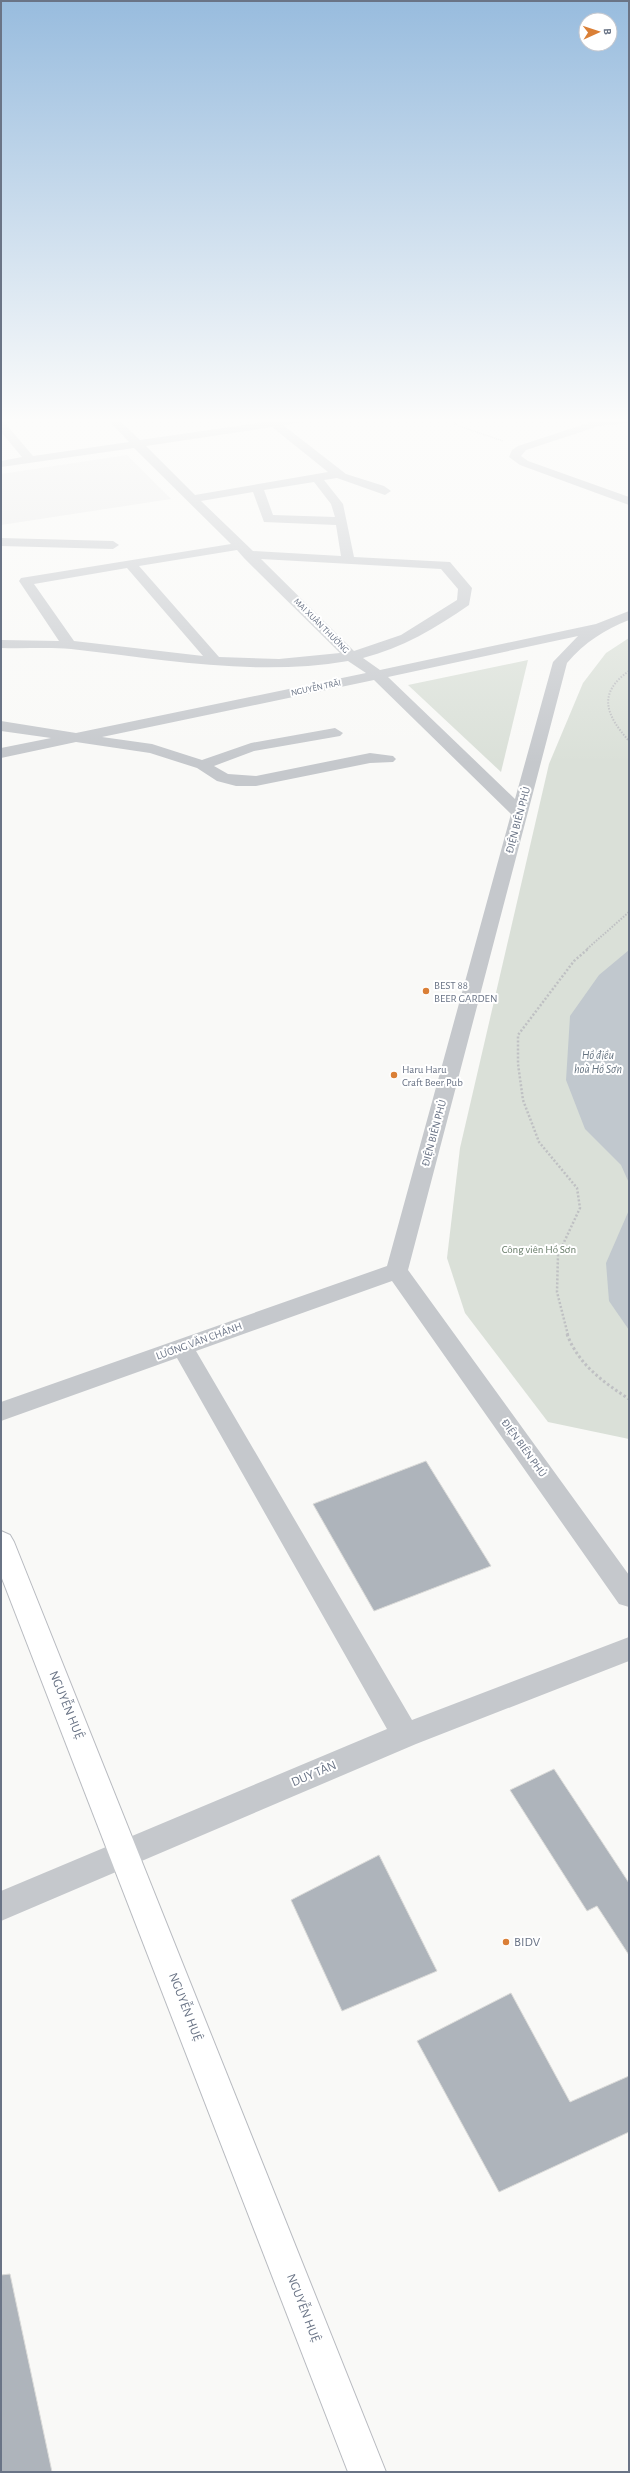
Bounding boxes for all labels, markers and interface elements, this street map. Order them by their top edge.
north arrow [578,12,618,52]
text: B [602,28,613,36]
street label: MAI XUÂN THƯỞNG [292,596,351,655]
street label: NGUYỄN TRÃI [290,676,342,698]
street label: ĐIỆN BIÊN PHỦ [503,785,532,855]
place label: BEST 88 BEER GARDEN [434,980,497,1004]
marker: BEST 88 BEER GARDEN [421,986,431,996]
water label: Hồ điều hoà Hồ Sơn [574,1049,622,1075]
place label: Haru Haru Craft Beer Pub [402,1064,463,1088]
marker: Haru Haru Craft Beer Pub [389,1070,399,1080]
street label: ĐIỆN BIÊN PHỦ [419,1098,448,1168]
park label: Công viên Hồ Sơn [502,1244,576,1255]
street label: LƯƠNG VĂN CHÁNH [154,1319,244,1362]
street label: ĐIỆN BIÊN PHỦ [499,1416,549,1479]
street label: NGUYỄN HUỆ [46,1668,88,1741]
street label: DUY TÂN [289,1758,338,1789]
place label: BIDV [514,1936,541,1949]
marker: BIDV [501,1937,511,1947]
street label: NGUYỄN HUỆ [166,1970,207,2043]
street label: NGUYỄN HUỆ [284,2271,325,2344]

